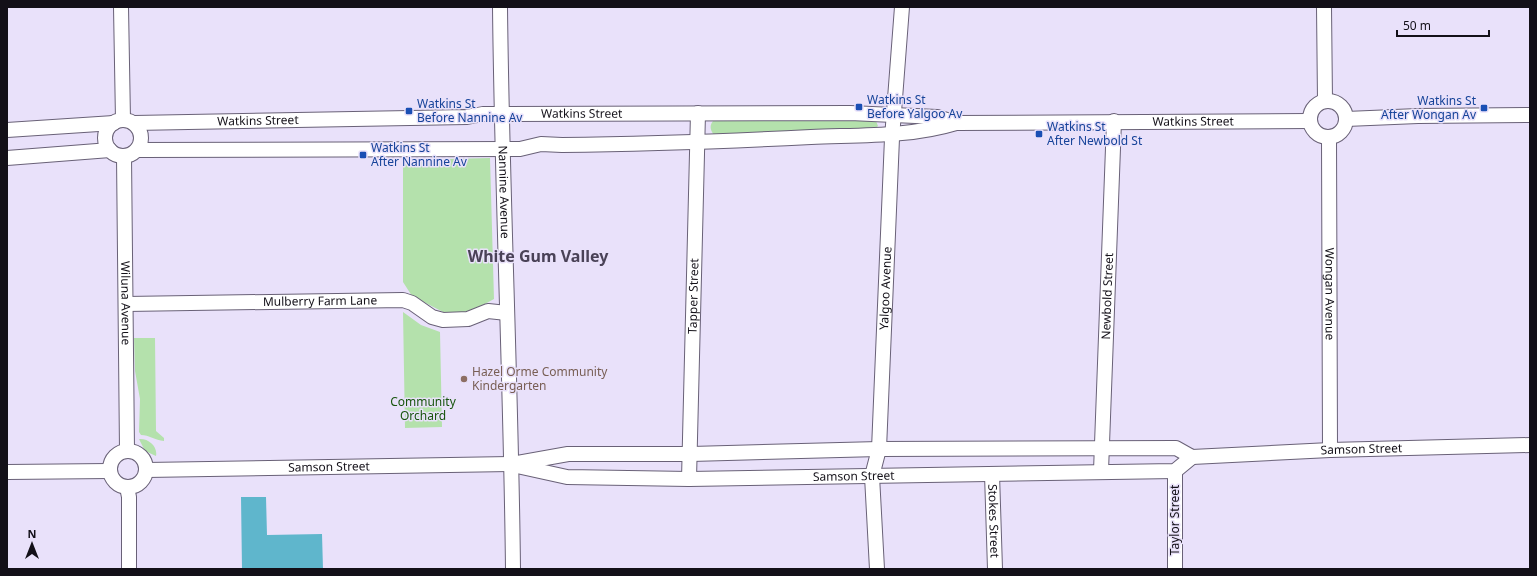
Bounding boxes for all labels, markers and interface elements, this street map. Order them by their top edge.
scale bar [1397,12,1489,38]
text: 50 m [1403,17,1431,34]
place label: Watkins St Before Yalgoo Av [867,91,963,122]
place label: Watkins St After Wongan Av [1381,92,1477,123]
place label: Watkins St Before Nannine Av [417,95,523,126]
marker: Watkins St Before Yalgoo Av [854,102,864,112]
marker: Watkins St After Wongan Av [1479,103,1489,113]
street label: Watkins Street [541,105,623,122]
marker: Watkins St Before Nannine Av [404,106,414,116]
street label: Watkins Street [217,111,299,129]
street label: Watkins Street [1152,112,1235,130]
place label: Watkins St After Newbold St [1047,118,1143,149]
marker: Watkins St After Newbold St [1034,129,1044,139]
place label: Watkins St After Nannine Av [371,139,468,170]
street label: Nannine Avenue [495,145,514,239]
marker: Watkins St After Nannine Av [358,150,368,160]
district label: White Gum Valley [468,245,609,267]
street label: Yalgoo Avenue [875,246,895,330]
street label: Wongan Avenue [1321,248,1339,340]
street label: Newbold Street [1097,252,1117,340]
street label: Tapper Street [684,257,702,334]
street label: Wiluna Avenue [117,261,135,345]
street label: Mulberry Farm Lane [263,291,377,310]
place label: Hazel Orme Community Kindergarten [472,363,608,394]
marker: Hazel Orme Community Kindergarten [459,374,469,384]
park label: Community Orchard [390,393,457,424]
street label: Samson Street [1320,439,1403,458]
street label: Samson Street [288,457,371,476]
street label: Samson Street [813,467,895,485]
street label: Stokes Street [984,484,1004,559]
street label: Taylor Street [1166,484,1183,555]
north arrow [12,524,52,564]
text: N [28,526,36,541]

